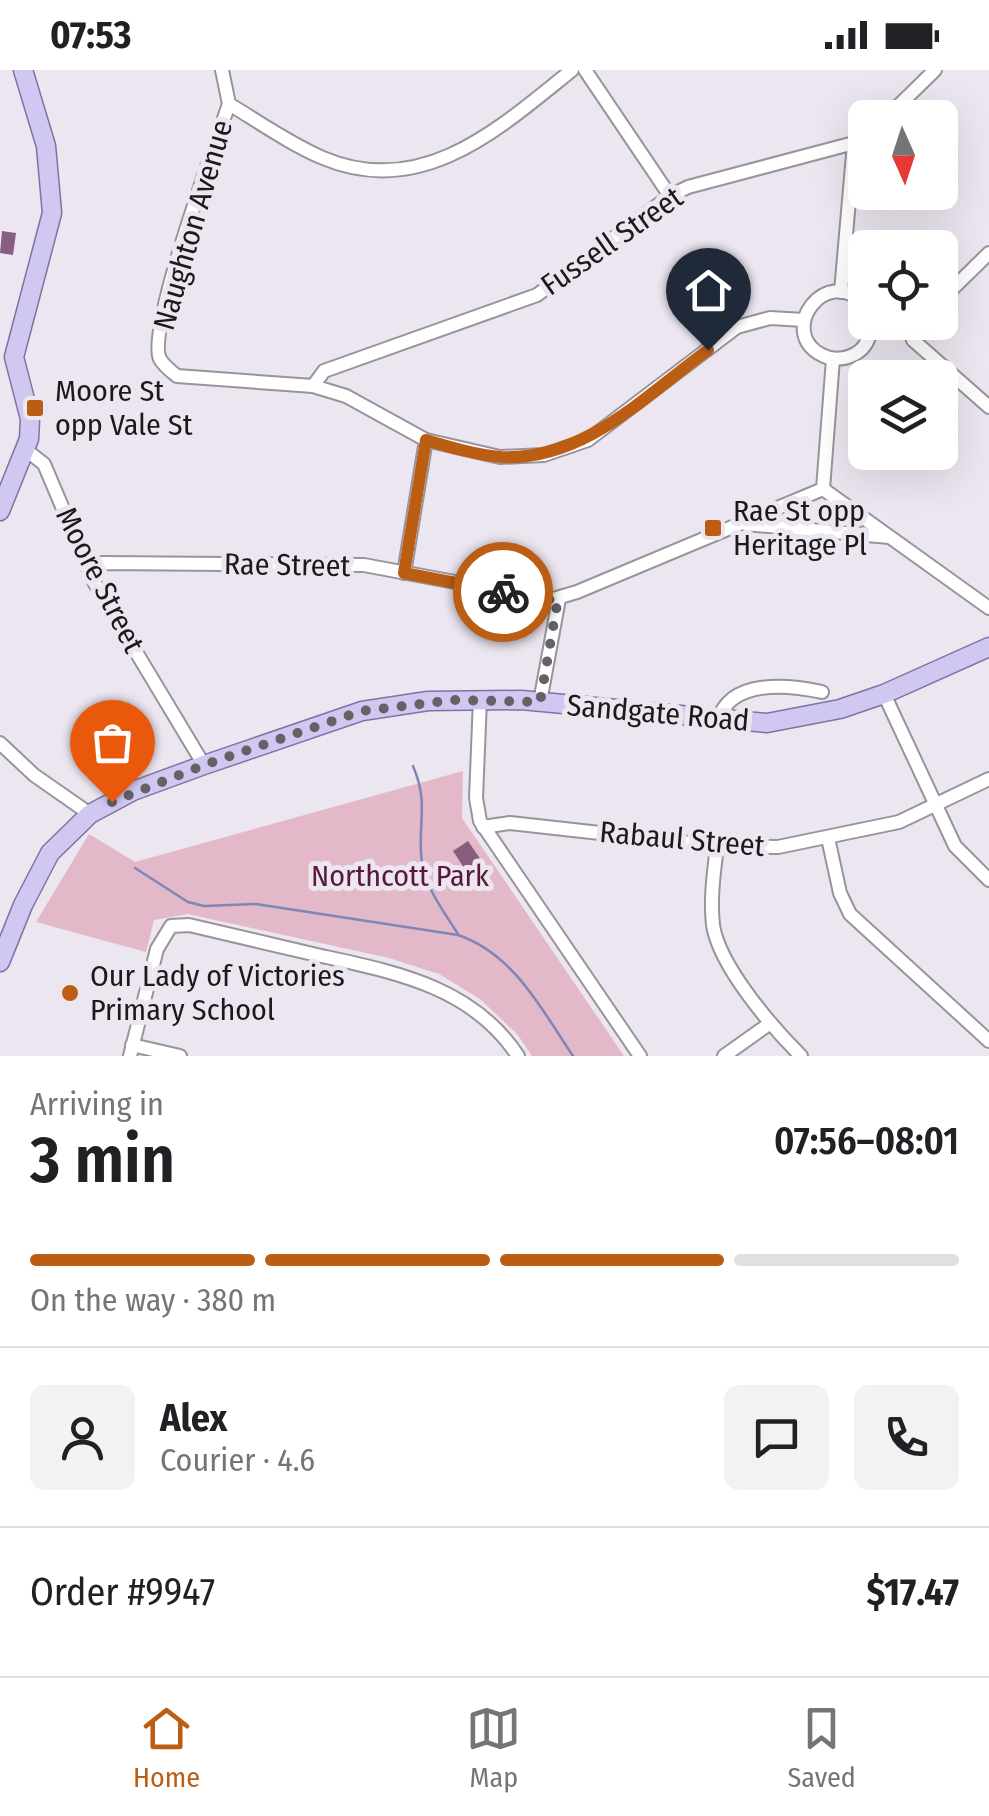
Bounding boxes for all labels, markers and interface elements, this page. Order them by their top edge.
text: 07:53 [50,12,132,58]
north arrow [848,100,958,210]
map controls [848,100,958,470]
street label: Naughton Avenue [146,116,240,334]
street label: Fussell Street [534,179,690,303]
button: locate [848,230,958,340]
pin [666,248,751,351]
icon: home [681,263,736,318]
button: layers [848,360,958,470]
place label: Moore St opp Vale St [55,373,193,443]
marker: Moore St opp Vale St [24,397,46,419]
place label: Rae St opp Heritage Pl [733,493,867,563]
street label: Moore Street [48,501,152,659]
marker: Rae St opp Heritage Pl [702,517,724,539]
courier [453,542,553,642]
street label: Rae Street [224,546,351,584]
icon: bike [476,565,531,620]
street label: Sandgate Road [565,687,751,739]
pin [70,700,155,803]
icon: bag [85,715,140,770]
street label: Rabaul Street [598,814,766,864]
park label: Northcott Park [311,858,489,894]
place label: Our Lady of Victories Primary School [90,958,345,1028]
marker: Our Lady of Victories Primary School [59,982,81,1004]
text: Arriving in [30,1085,164,1123]
text: 07:56–08:01 [774,1118,959,1164]
text: 3 min [30,1121,175,1199]
text: On the way · 380 m [30,1281,276,1319]
button: person [30,1385,135,1490]
button: chat [724,1385,829,1490]
button: phone [854,1385,959,1490]
text: Alex [160,1395,227,1441]
text: Courier · 4.6 [160,1441,315,1479]
text: Order #9947 [30,1569,215,1615]
text: $17.47 [866,1569,959,1615]
tab: Home [133,1701,200,1794]
tab: Map [466,1701,521,1794]
tab: Saved [787,1701,856,1794]

